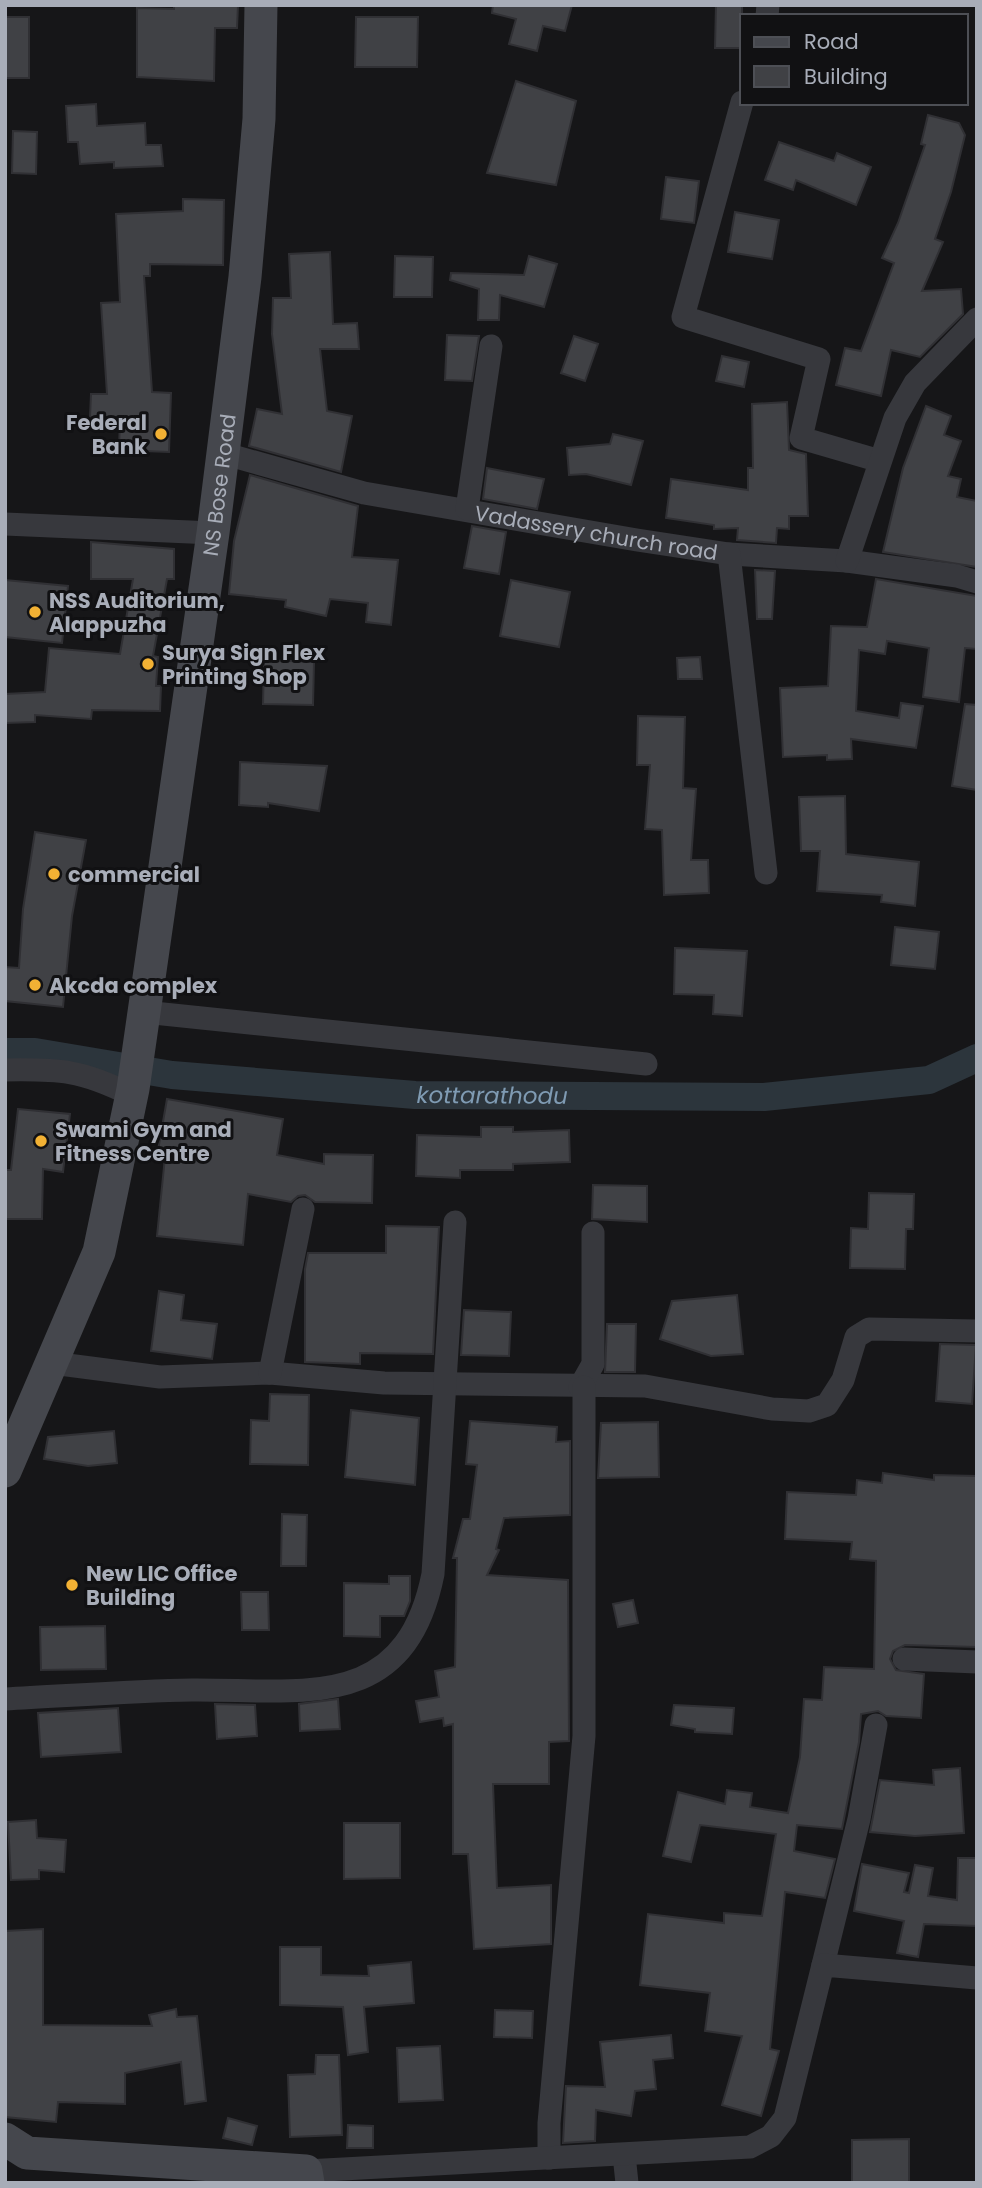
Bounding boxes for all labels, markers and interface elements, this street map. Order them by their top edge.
legend [740,14,968,105]
text: Road [804,27,859,56]
text: Building [804,62,888,91]
place label: Federal Bank [66,408,147,461]
street label: NS Bose Road [195,412,242,558]
marker: Federal Bank [153,426,169,442]
street label: Vadassery church road [472,498,720,567]
place label: NSS Auditorium, Alappuzha [49,586,225,639]
marker: NSS Auditorium, Alappuzha [27,604,43,620]
place label: Surya Sign Flex Printing Shop [162,638,326,691]
marker: Surya Sign Flex Printing Shop [140,656,156,672]
place label: commercial [68,860,200,889]
marker: commercial [46,866,62,882]
place label: Akcda complex [49,971,218,1000]
marker: Akcda complex [27,977,43,993]
water label: kottarathodu [417,1079,568,1112]
place label: Swami Gym and Fitness Centre [55,1115,232,1168]
marker: Swami Gym and Fitness Centre [33,1133,49,1149]
place label: New LIC Office Building [86,1559,238,1612]
marker: New LIC Office Building [64,1577,80,1593]

